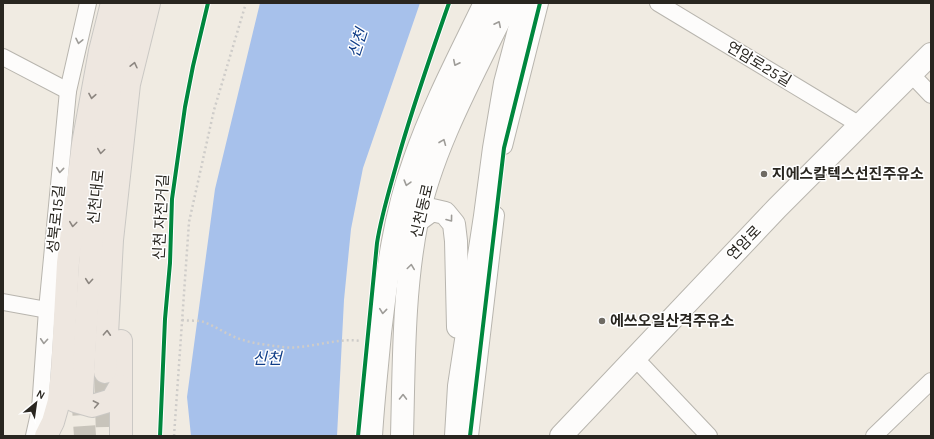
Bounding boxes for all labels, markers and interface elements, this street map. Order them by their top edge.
one-way arrow [493,21,501,29]
water label: 신천 [344,24,372,60]
one-way arrow [76,38,84,44]
street label: 연암로25길 [723,38,795,90]
one-way arrow [453,59,461,67]
one-way arrow [129,62,138,69]
one-way arrow [88,93,97,99]
one-way arrow [438,138,446,145]
one-way arrow [97,148,106,154]
place label: 지에스칼텍스선진주유소 [772,165,924,183]
one-way arrow [56,166,65,173]
street label: 신천대로 [84,169,108,225]
marker: 지에스칼텍스선진주유소 [759,169,769,179]
street label: 신천 자전거길 [150,173,172,261]
one-way arrow [403,180,412,187]
street label: 신천동로 [407,182,437,240]
street label: 성북로15길 [43,184,69,254]
one-way arrow [445,214,452,221]
one-way arrow [69,221,78,227]
street label: 연암로 [723,222,765,264]
one-way arrow [406,264,415,270]
one-way arrow [84,278,93,284]
one-way arrow [379,308,388,314]
place label: 에쓰오일산격주유소 [610,312,734,330]
marker: 에쓰오일산격주유소 [597,316,607,326]
one-way arrow [102,330,111,336]
one-way arrow [40,338,49,344]
water label: 신천 [252,349,284,368]
north arrow [16,383,56,423]
text: N [34,387,47,402]
one-way arrow [399,394,407,400]
one-way arrow [93,400,99,409]

